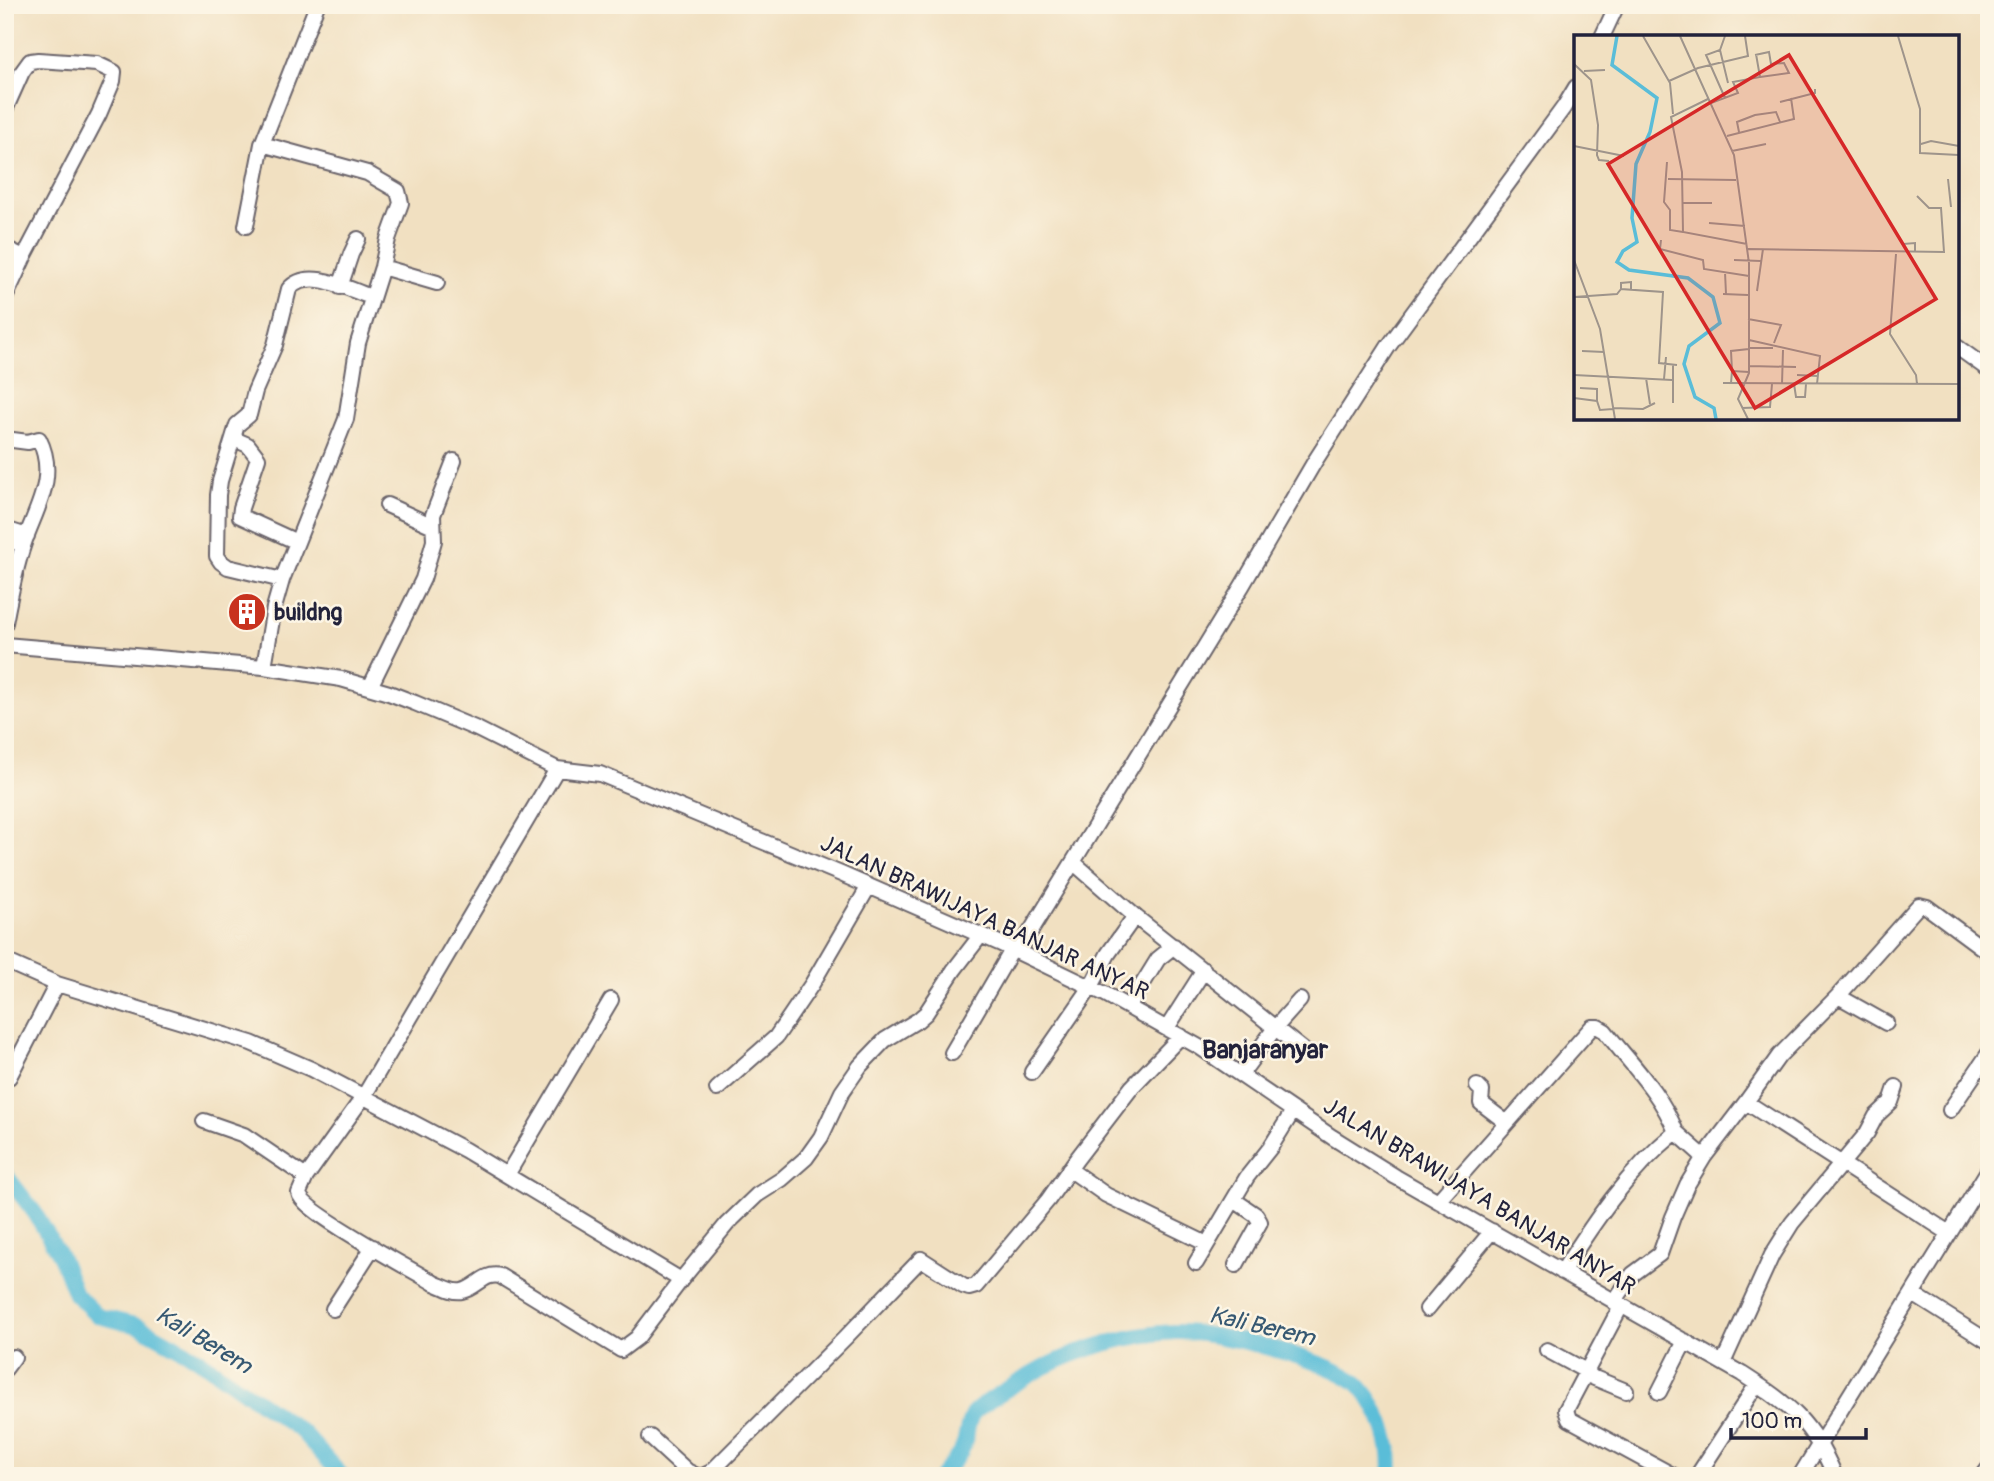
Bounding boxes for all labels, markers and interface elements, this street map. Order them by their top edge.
inset map [1574,35,1959,420]
building icon: buildng [226,591,268,633]
place label: buildng [274,598,343,627]
street label: JALAN BRAWIJAYA BANJAR ANYAR [816,828,1154,1007]
district label: Banjaranyar [1202,1034,1329,1066]
street label: JALAN BRAWIJAYA BANJAR ANYAR [1318,1091,1641,1301]
water label: Kali Berem [150,1300,259,1381]
water label: Kali Berem [1206,1300,1319,1353]
scale bar [1731,1397,1866,1441]
text: 100 m [1742,1408,1802,1435]

